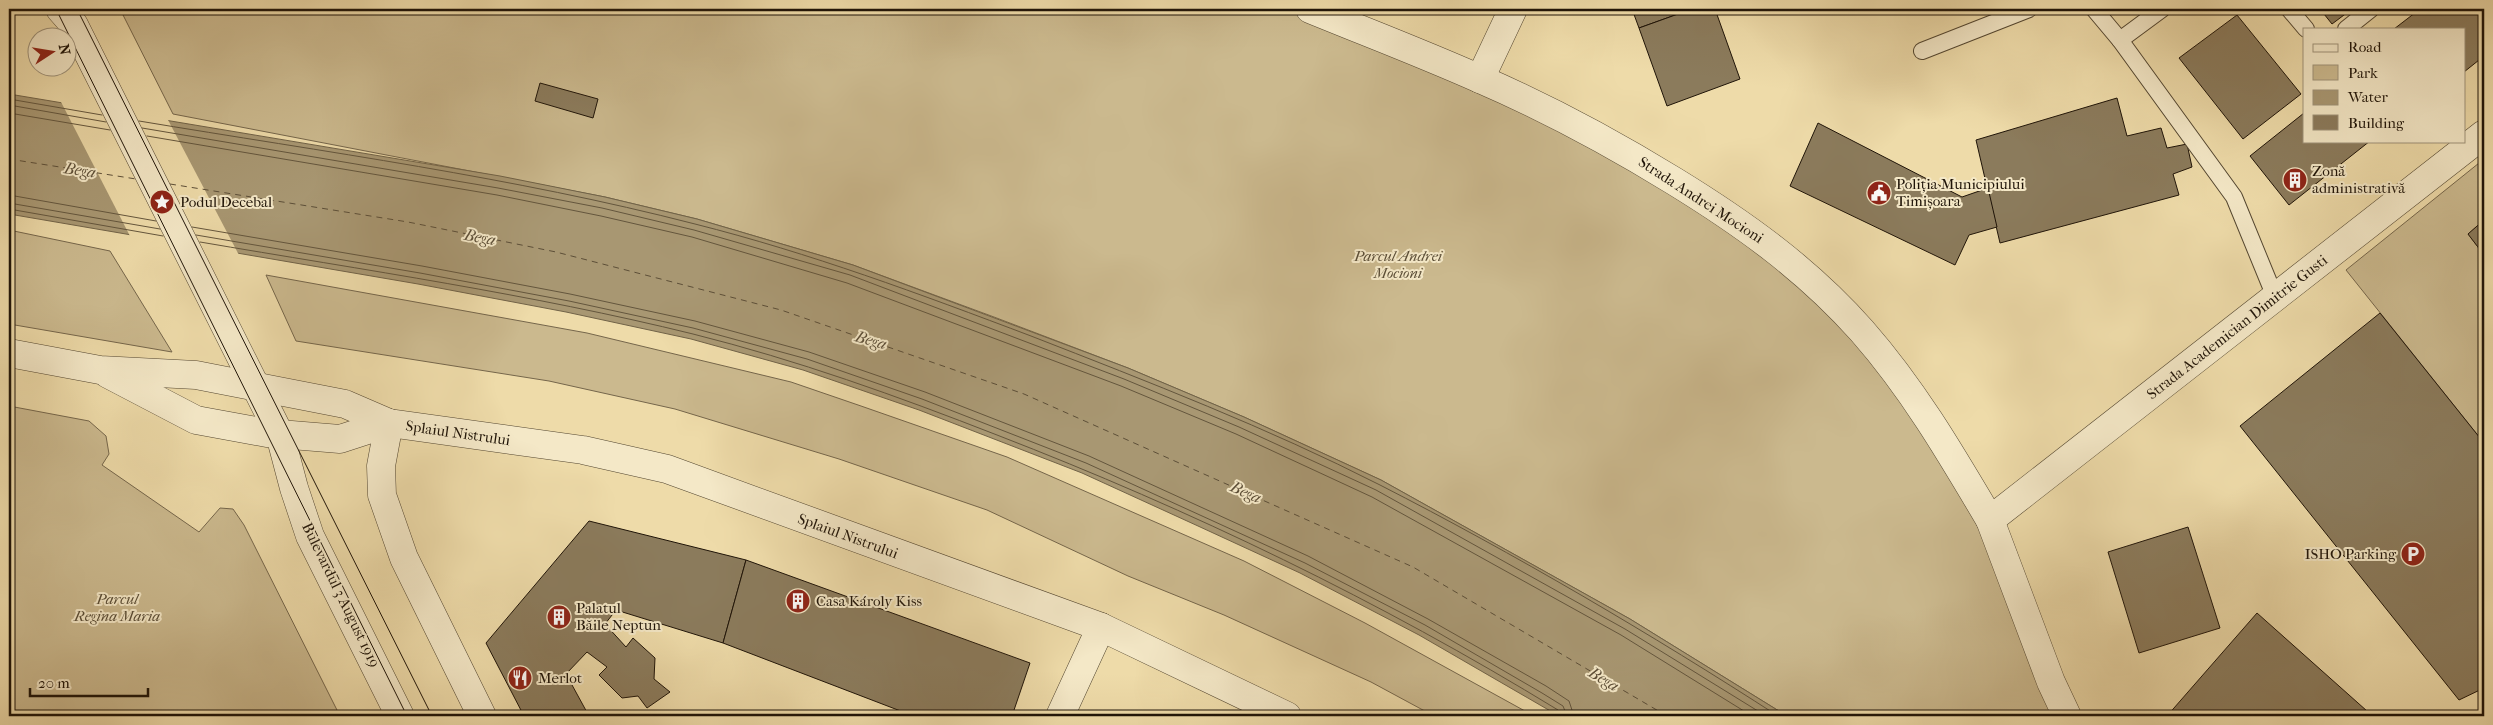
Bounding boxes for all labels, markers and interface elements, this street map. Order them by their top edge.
north arrow [28,28,78,78]
legend [2303,28,2466,142]
text: Road [2348,38,2382,56]
text: N [55,42,74,57]
text: Park [2348,64,2378,82]
text: Water [2347,88,2388,106]
text: Building [2348,114,2405,132]
street label: Strada Andrei Mocioni [1635,153,1767,247]
water label: Bega [62,158,97,182]
place label: Zonă administrativă [2312,162,2406,197]
building icon: Zonă administrativă [2282,167,2308,193]
place label: Poliția Municipiului Timișoara [1896,175,2025,210]
public building icon: Poliția Municipiului Timișoara [1866,180,1892,206]
place icon: Podul Decebal [149,189,175,215]
place label: Podul Decebal [180,193,272,211]
water label: Bega [462,224,497,249]
park label: Parcul Andrei Mocioni [1353,247,1444,282]
street label: Strada Academician Dimitrie Gusti [2143,251,2331,403]
water label: Bega [852,326,889,353]
street label: Splaiul Nistrului [405,417,512,449]
water label: Bega [1227,476,1264,507]
street label: Splaiul Nistrului [795,510,901,563]
street label: Bulevardul 3 August 1919 [298,520,384,670]
parking icon: ISHO Parking [2400,541,2426,567]
place label: ISHO Parking [2305,545,2397,563]
building icon: Casa Károly Kiss [785,588,811,614]
park label: Parcul Regina Maria [73,590,160,625]
place label: Casa Károly Kiss [816,592,922,610]
place label: Palatul Băile Neptun [576,599,661,634]
building icon: Palatul Băile Neptun [546,604,572,630]
water label: Bega [1585,662,1622,695]
scale bar [30,665,148,697]
restaurant icon: Merlot [507,665,533,691]
place label: Merlot [538,669,583,687]
text: 20 m [38,674,70,692]

